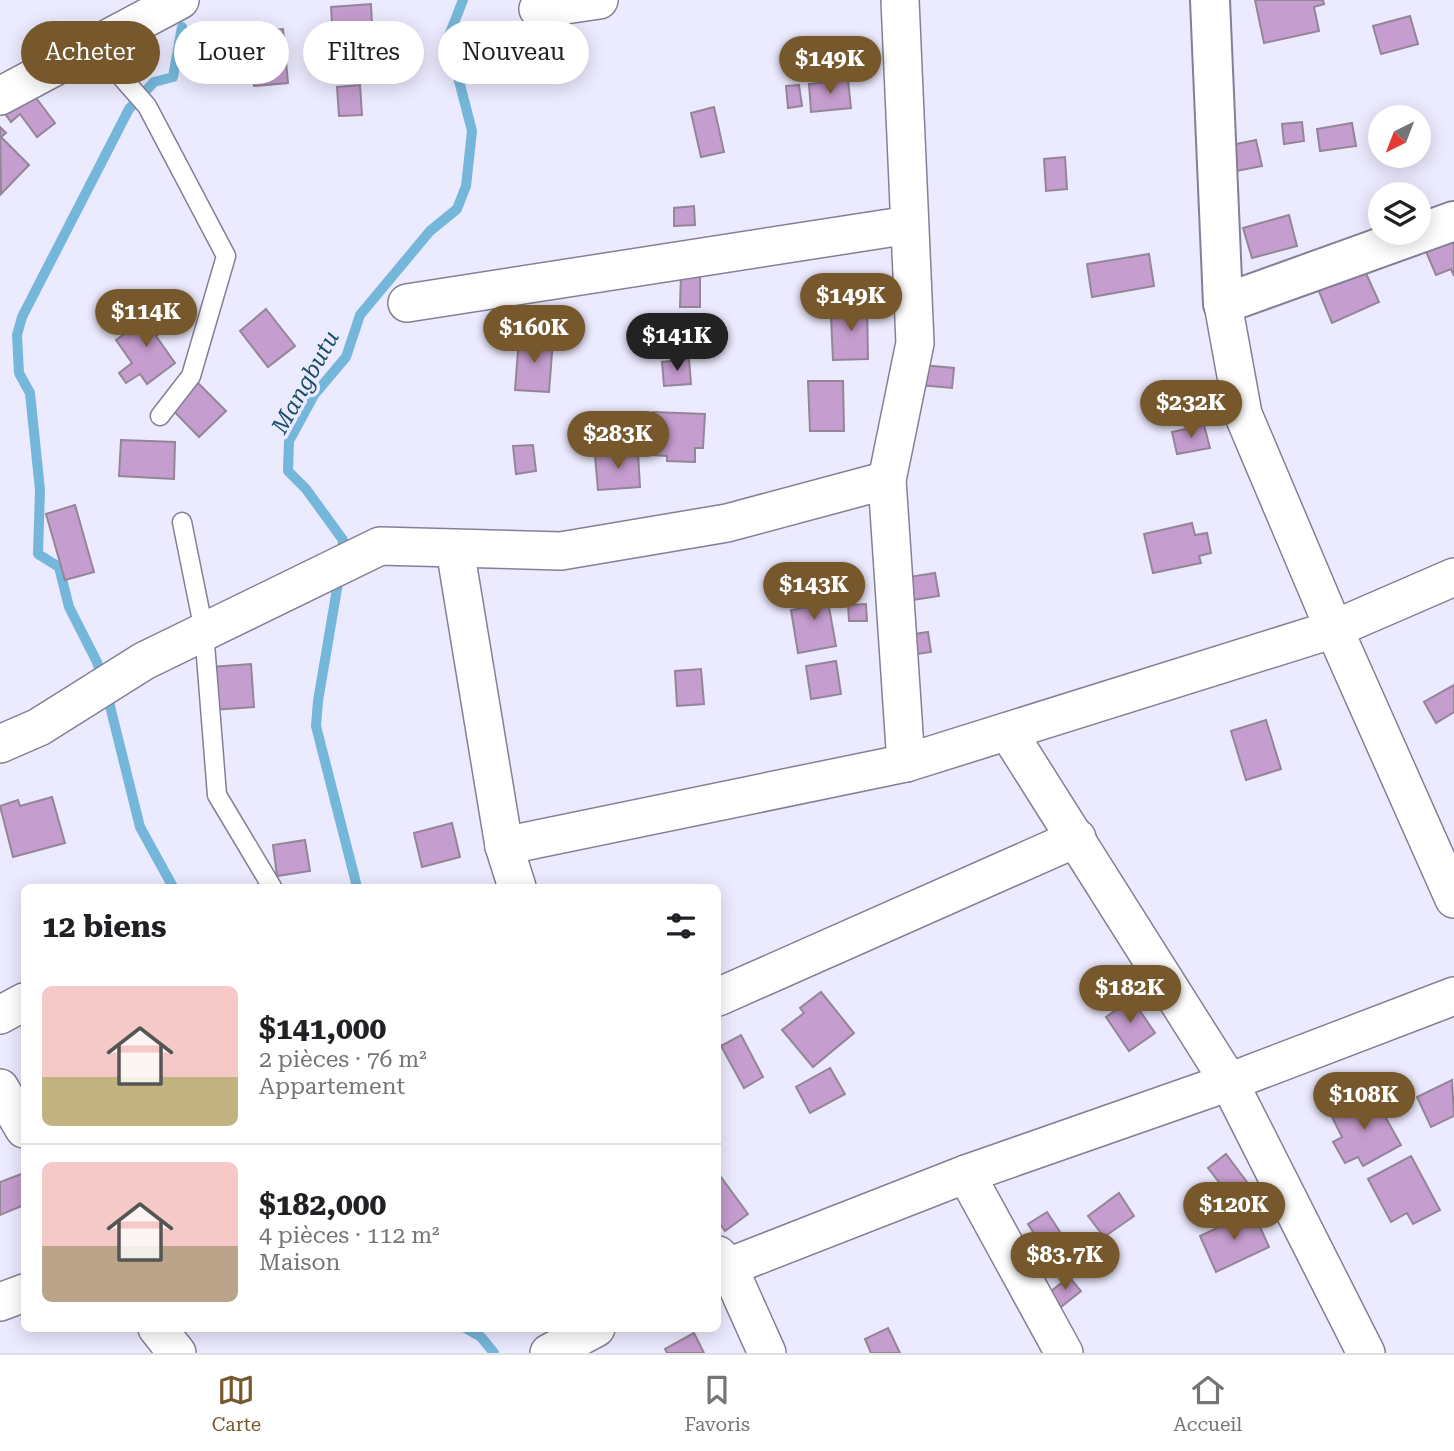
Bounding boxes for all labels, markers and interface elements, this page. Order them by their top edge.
chip: Acheter [21,21,160,84]
chip: Louer [174,21,289,84]
chip: Filtres [303,21,424,84]
chip: Nouveau [438,21,589,84]
pin: $149K [781,36,879,96]
text: $149K [795,45,865,72]
north arrow [1368,105,1432,168]
map controls [1368,105,1431,245]
button: layers [1368,182,1431,245]
pin: $149K [802,274,900,333]
text: $149K [816,282,886,309]
pin: $114K [97,290,195,349]
text: $114K [111,298,181,325]
pin: $160K [485,306,583,365]
text: $160K [499,314,569,341]
pin: $141K [628,314,726,373]
text: $141K [642,322,712,349]
water label: Mangbutu [266,326,345,439]
pin: $232K [1142,380,1240,440]
text: $232K [1156,389,1226,416]
pin: $283K [569,412,667,471]
text: $283K [583,420,653,447]
pin: $143K [765,562,863,622]
text: $143K [779,571,849,598]
icon: filters [662,907,700,945]
text: 12 biens [42,909,166,944]
pin: $182K [1081,965,1179,1025]
text: $182K [1095,974,1165,1001]
text: $141,000 [259,1011,386,1046]
icon: home [98,1014,182,1098]
text: 2 pièces · 76 m² [259,1046,427,1073]
pin: $108K [1315,1072,1413,1132]
text: Appartement [259,1073,405,1100]
text: $108K [1329,1081,1399,1108]
pin: $120K [1185,1182,1283,1242]
text: $182,000 [259,1187,386,1222]
icon: home [98,1190,182,1274]
text: $120K [1199,1191,1269,1218]
text: 4 pièces · 112 m² [259,1222,440,1249]
pin: $83.7K [1008,1232,1122,1292]
text: $83.7K [1027,1241,1103,1268]
text: Maison [259,1249,340,1276]
tab: Carte [212,1371,261,1436]
tab: Favoris [685,1371,750,1436]
tab: Accueil [1174,1371,1242,1436]

